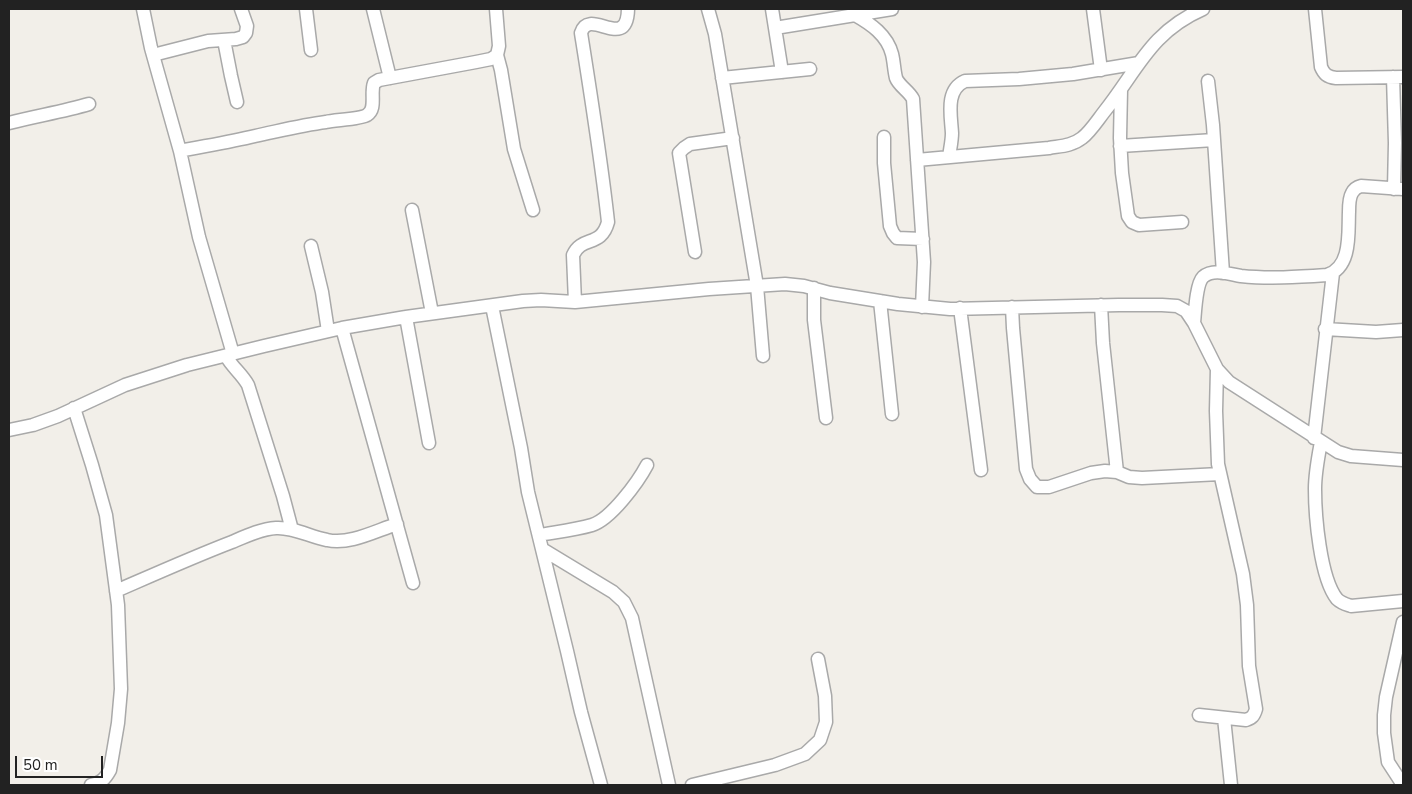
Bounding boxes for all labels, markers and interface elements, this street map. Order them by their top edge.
scale bar [18,746,105,778]
text: 50 m [23,755,58,775]

